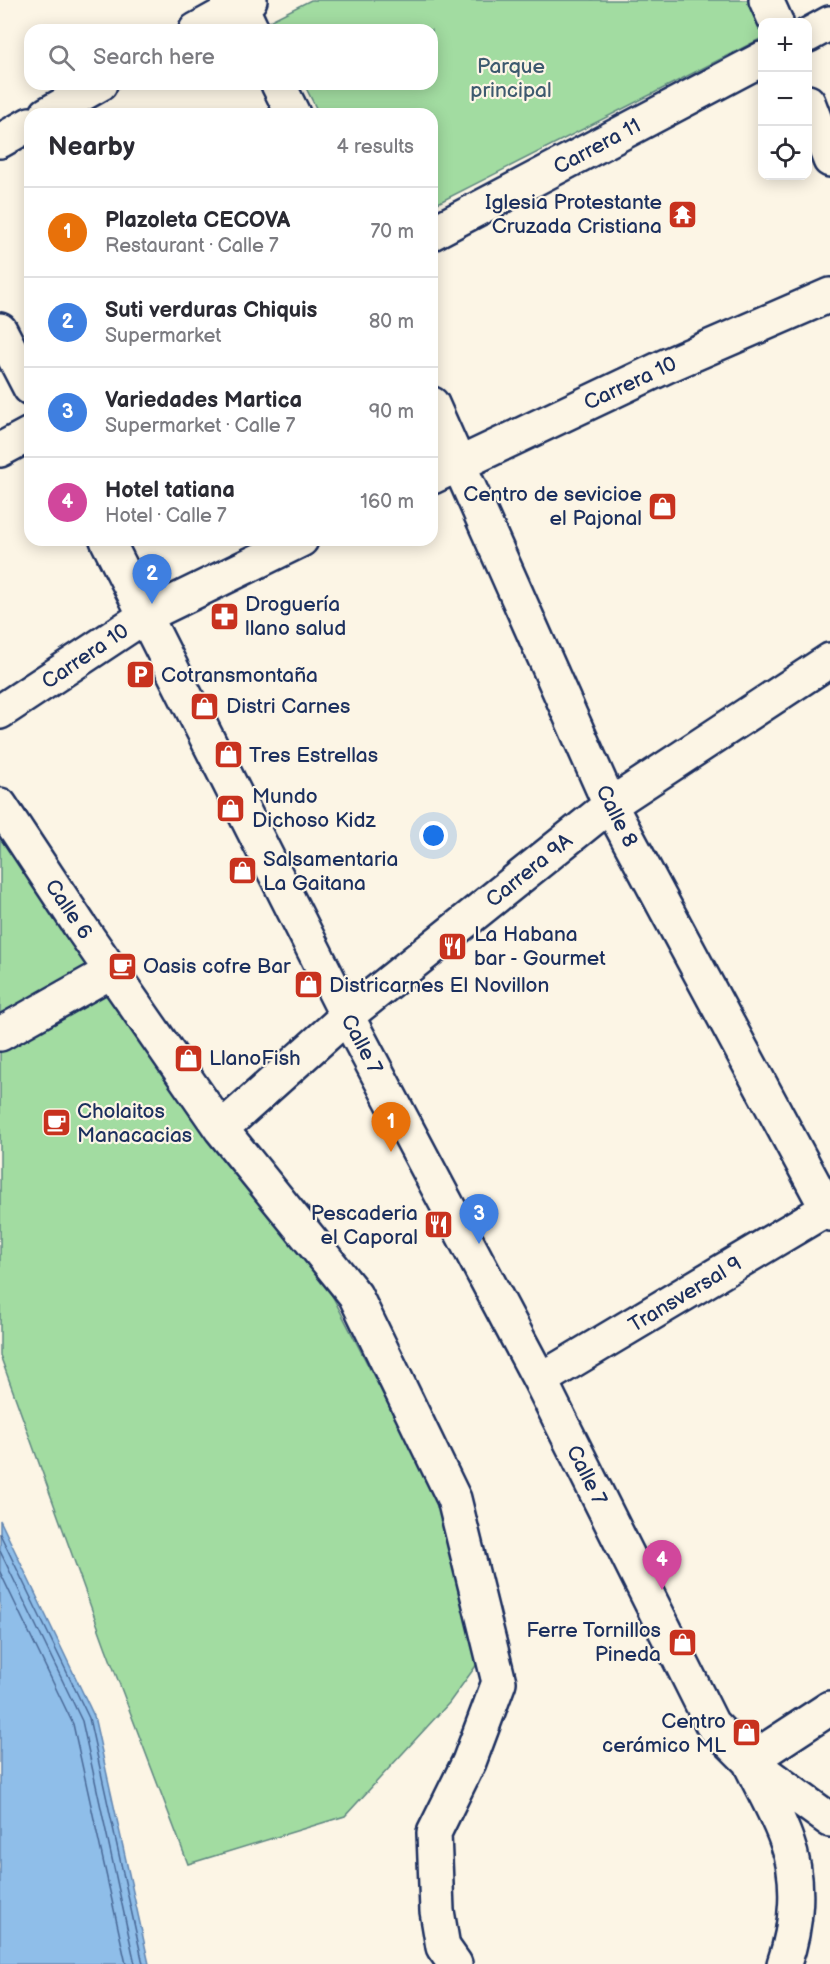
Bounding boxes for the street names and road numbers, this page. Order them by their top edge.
street label: Carrera 11 [549,113,645,180]
street label: Carrera 10 [580,351,680,416]
street label: Carrera 10 [37,618,133,695]
street label: Calle 8 [590,781,643,851]
street label: Carrera 9A [481,828,578,913]
street label: Calle 6 [39,875,98,944]
street label: Calle 7 [336,1010,388,1079]
street label: Transversal 9 [624,1251,746,1338]
street label: Calle 7 [561,1441,613,1510]

